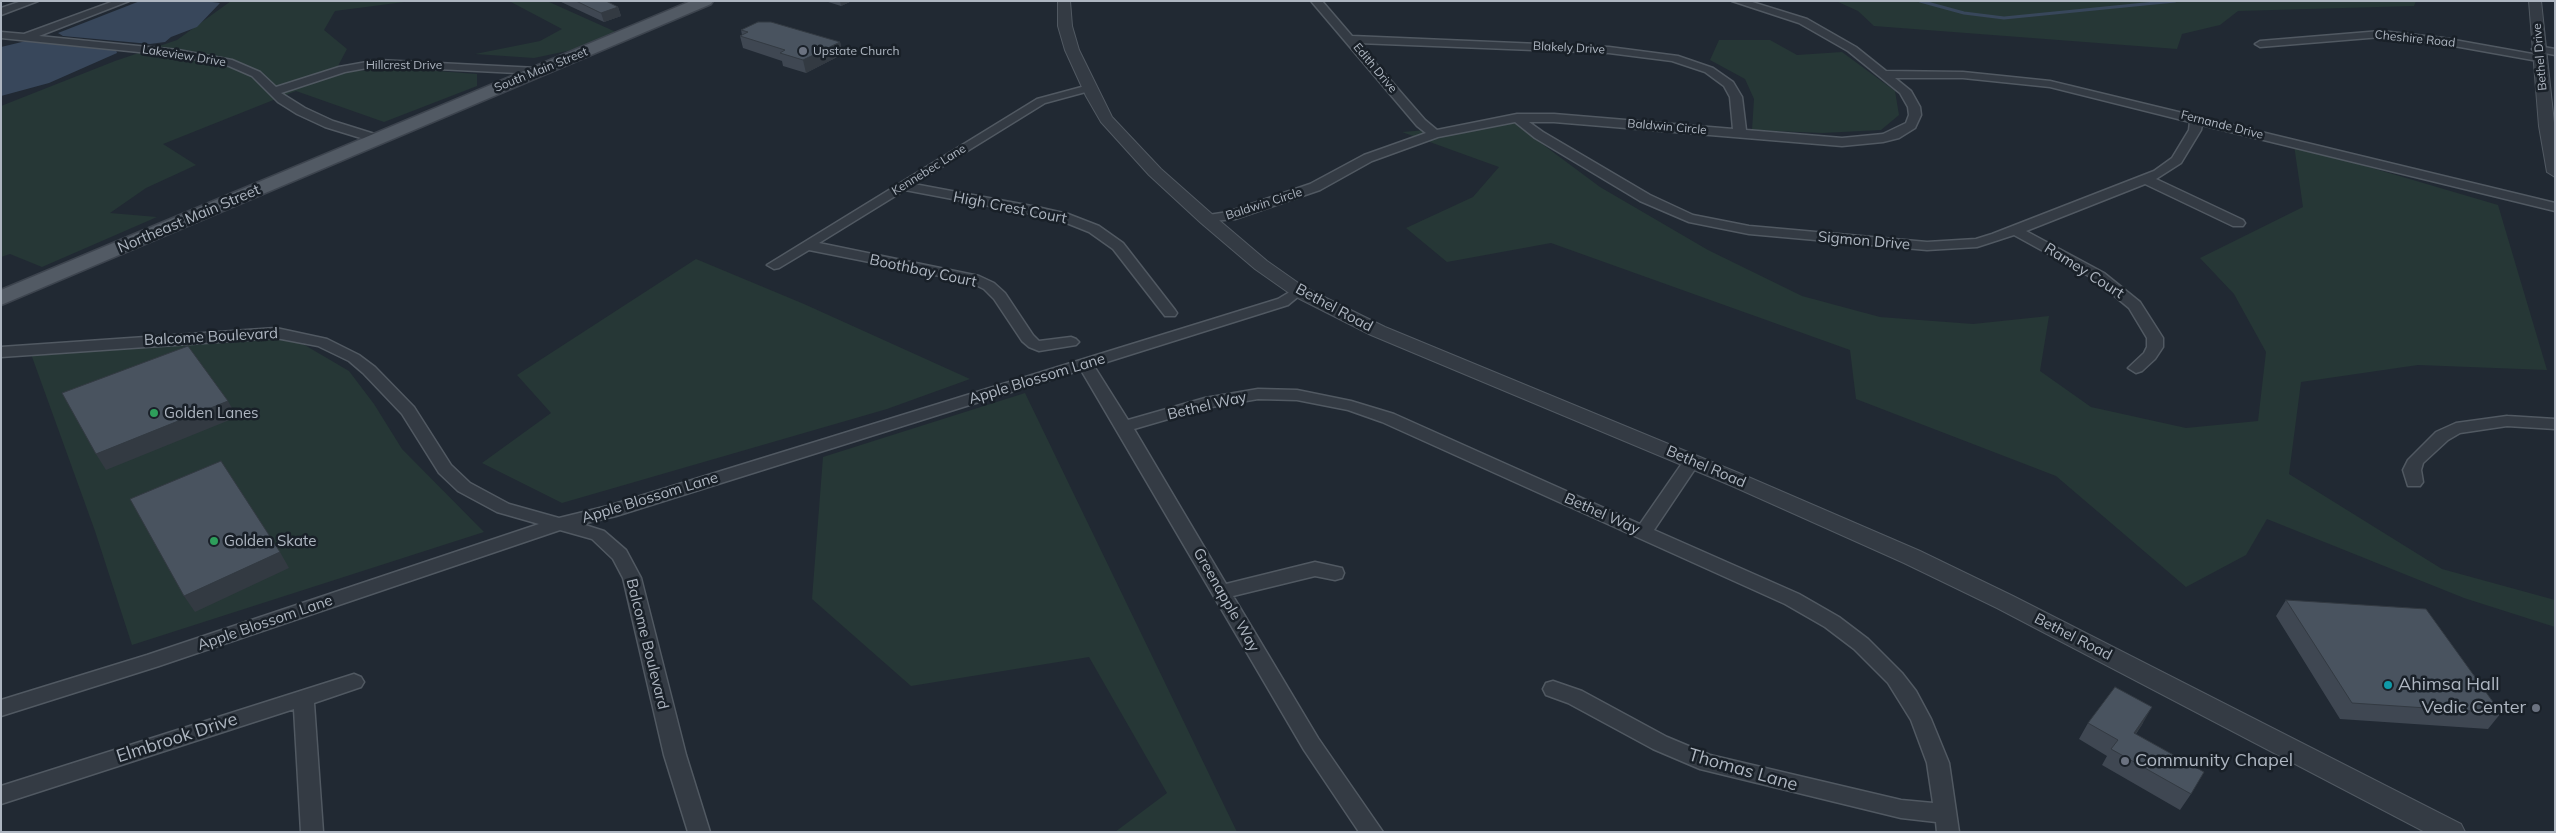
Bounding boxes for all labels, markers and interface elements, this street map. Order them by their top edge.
street label: Bethel Drive [2530,23,2550,91]
street label: Cheshire Road [2374,28,2456,50]
street label: Blakely Drive [1533,39,1605,57]
street label: Edith Drive [1350,40,1400,96]
street label: Lakeview Drive [141,42,227,70]
place label: Upstate Church [813,44,899,58]
street label: South Main Street [492,45,590,95]
marker: Upstate Church [797,45,809,57]
street label: Hillcrest Drive [366,58,442,72]
street label: Fernande Drive [2179,108,2265,142]
street label: Baldwin Circle [1627,116,1707,138]
street label: Kennebec Lane [889,141,969,199]
street label: Northeast Main Street [115,181,263,257]
street label: Baldwin Circle [1224,185,1304,223]
street label: High Crest Court [952,188,1068,228]
street label: Sigmon Drive [1817,228,1911,254]
street label: Ramey Court [2041,239,2127,303]
street label: Boothbay Court [868,251,978,291]
street label: Bethel Road [1292,280,1376,336]
street label: Balcome Boulevard [144,325,278,349]
street label: Apple Blossom Lane [967,350,1107,408]
street label: Bethel Way [1166,388,1248,424]
place label: Golden Lanes [164,404,259,422]
marker: Golden Lanes [148,407,160,419]
street label: Bethel Road [1663,442,1749,492]
street label: Apple Blossom Lane [580,469,720,527]
street label: Bethel Way [1561,489,1643,539]
place label: Golden Skate [224,532,316,550]
marker: Golden Skate [208,535,220,547]
street label: Greenapple Way [1189,545,1263,655]
street label: Balcome Boulevard [622,577,672,711]
street label: Apple Blossom Lane [195,591,335,655]
street label: Bethel Road [2031,610,2115,664]
place label: Ahimsa Hall [2398,674,2499,696]
marker: Ahimsa Hall [2382,679,2394,691]
place label: Vedic Center [2421,697,2526,719]
marker: Vedic Center [2530,702,2542,714]
street label: Elmbrook Drive [114,708,240,768]
street label: Thomas Lane [1686,744,1800,796]
place label: Community Chapel [2135,750,2293,772]
marker: Community Chapel [2119,755,2131,767]

